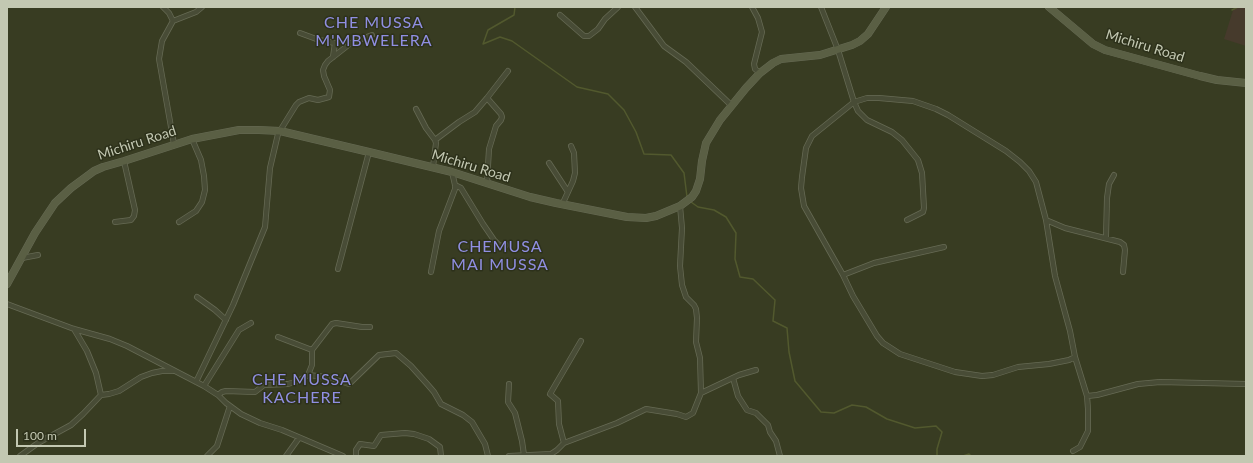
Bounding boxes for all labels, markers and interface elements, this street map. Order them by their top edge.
district label: CHE MUSSA M'MBWELERA [315,13,433,51]
street label: Michiru Road [1104,26,1186,66]
street label: Michiru Road [96,122,178,164]
street label: Michiru Road [430,146,512,186]
district label: CHEMUSA MAI MUSSA [451,237,549,275]
district label: CHE MUSSA KACHERE [252,370,352,408]
scale bar [18,421,88,447]
text: 100 m [23,428,57,443]

